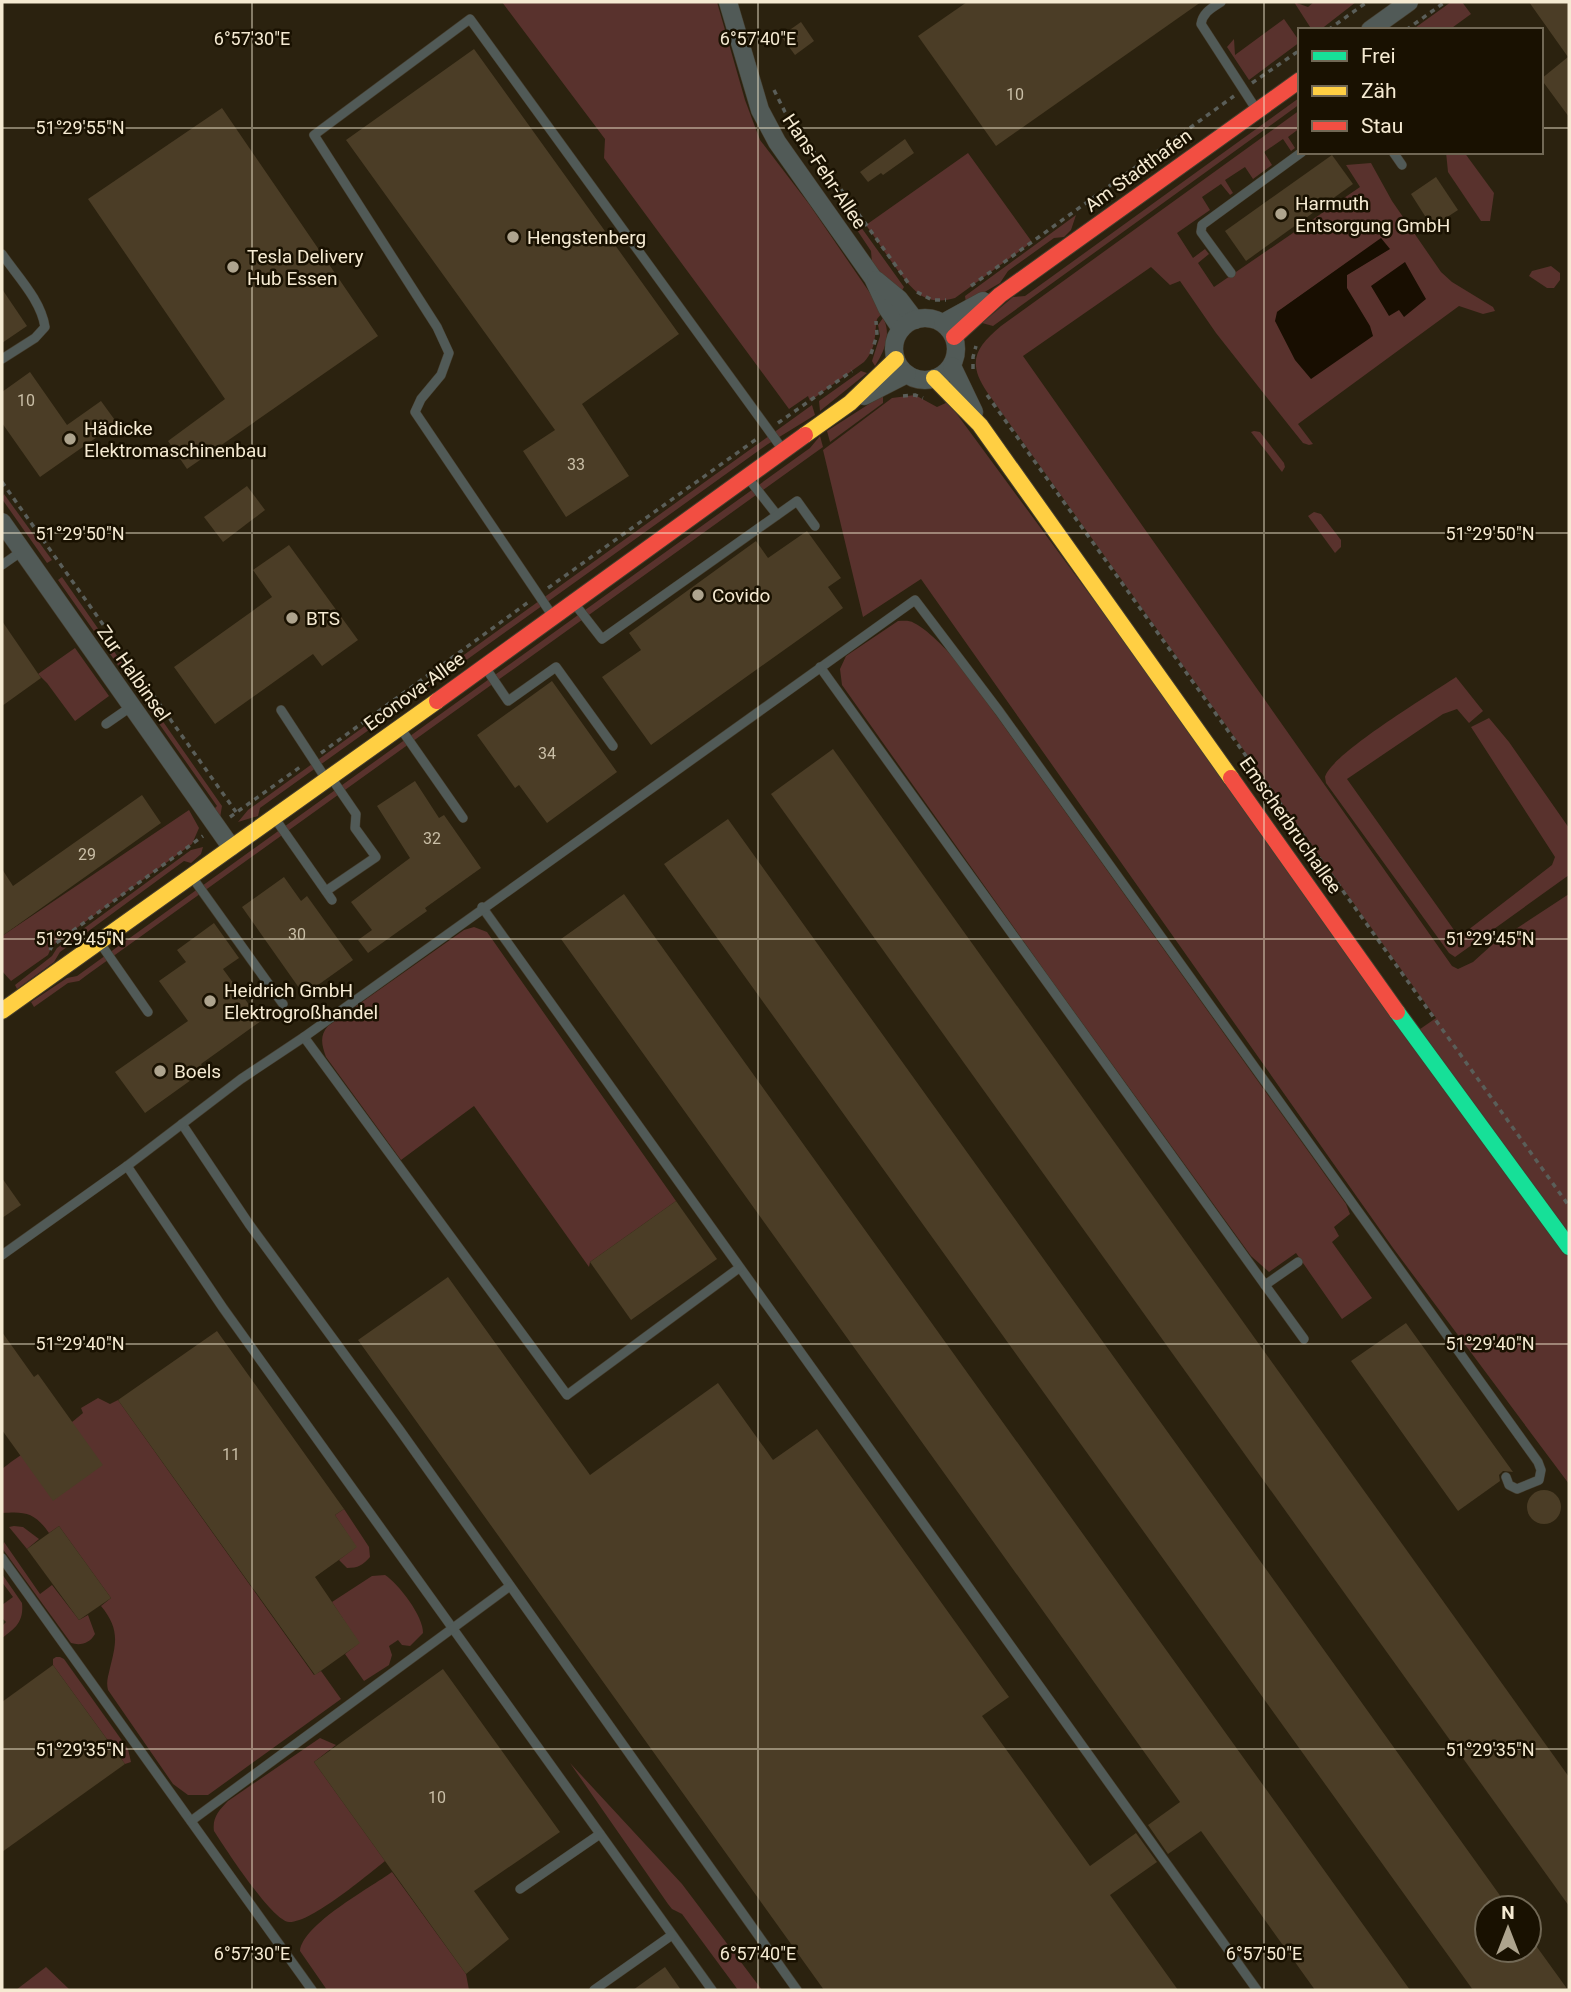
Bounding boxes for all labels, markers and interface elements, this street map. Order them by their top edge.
text: 6°57'30"E [214,28,290,49]
text: 6°57'40"E [720,28,796,49]
legend [1298,28,1543,154]
text: Frei [1361,44,1396,68]
text: Zäh [1361,79,1397,103]
house number: 10 [1006,85,1024,104]
street label: Hans-Fehr-Allee [778,109,872,233]
text: Stau [1361,114,1403,138]
text: 51°29'55"N [35,117,125,138]
street label: Am Stadthafen [1080,124,1196,217]
place label: Harmuth Entsorgung GmbH [1295,192,1450,237]
marker: Harmuth Entsorgung GmbH [1273,206,1289,222]
place label: Hengstenberg [527,226,646,249]
marker: Hengstenberg [505,229,521,245]
place label: Tesla Delivery Hub Essen [247,245,364,290]
marker: Tesla Delivery Hub Essen [225,259,241,275]
house number: 10 [17,391,35,410]
place label: Hädicke Elektromaschinenbau [84,417,267,462]
marker: Hädicke Elektromaschinenbau [62,431,78,447]
house number: 33 [567,455,585,474]
text: 51°29'50"N [35,523,125,544]
text: 51°29'50"N [1445,523,1535,544]
place label: Covido [712,584,770,607]
marker: Covido [690,587,706,603]
place label: BTS [306,607,340,630]
marker: BTS [284,610,300,626]
street label: Zur Halbinsel [92,621,175,726]
street label: Econova-Allee [359,647,469,736]
house number: 34 [538,744,556,763]
street label: Emscherbruchallee [1235,752,1346,898]
house number: 32 [423,829,441,848]
house number: 29 [78,845,96,864]
house number: 30 [288,925,306,944]
text: 51°29'45"N [35,928,125,949]
text: 51°29'45"N [1445,928,1535,949]
place label: Heidrich GmbH Elektrogroßhandel [224,979,378,1024]
marker: Heidrich GmbH Elektrogroßhandel [202,993,218,1009]
place label: Boels [174,1060,221,1083]
marker: Boels [152,1063,168,1079]
text: 51°29'40"N [35,1333,125,1354]
text: 51°29'40"N [1445,1333,1535,1354]
house number: 11 [222,1445,240,1464]
text: 51°29'35"N [35,1739,125,1760]
text: 51°29'35"N [1445,1739,1535,1760]
house number: 10 [428,1788,446,1807]
north arrow [1473,1894,1543,1964]
text: N [1501,1901,1515,1924]
text: 6°57'30"E [214,1943,290,1964]
text: 6°57'40"E [720,1943,796,1964]
text: 6°57'50"E [1226,1943,1302,1964]

